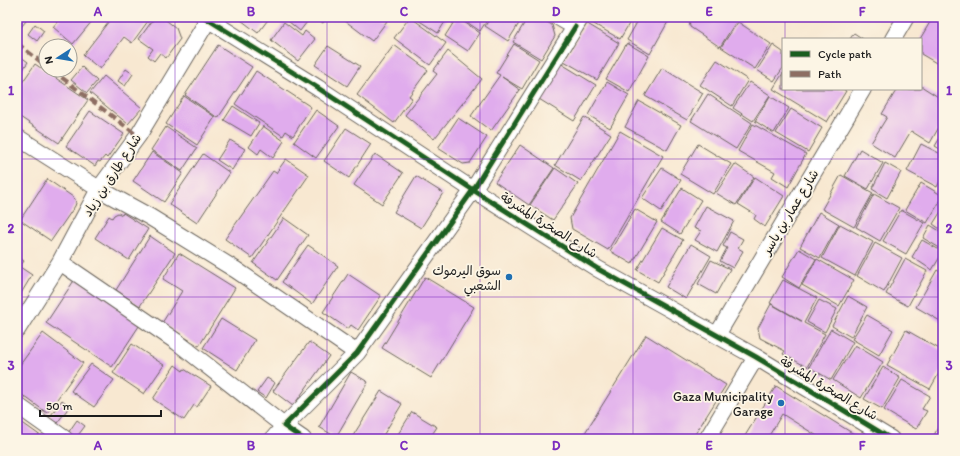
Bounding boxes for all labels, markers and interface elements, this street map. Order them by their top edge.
text: A [93,4,103,19]
text: B [247,4,256,19]
text: C [400,4,409,19]
text: D [552,4,561,19]
text: E [705,4,713,19]
text: F [859,4,866,19]
north arrow [38,38,78,78]
legend [782,38,922,90]
text: Cycle path [818,47,872,61]
text: N [42,55,56,65]
text: Path [818,67,841,81]
text: 1 [8,83,14,98]
text: 1 [946,83,952,98]
street label: شارع طارق بن زياد [80,131,146,220]
street label: شارع عمار بن ياسر [758,167,823,259]
street label: شارع الصخرة المشرفة [497,189,600,263]
text: 2 [8,221,15,236]
text: 2 [946,221,953,236]
place label: سوق اليرموك الشعبي [433,263,501,297]
marker: سوق اليرموك الشعبي [504,272,514,282]
street label: شارع الصخرة المشرفة [776,353,881,425]
text: 3 [7,358,15,373]
text: 3 [945,358,953,373]
place label: Gaza Municipality Garage [673,389,773,419]
scale bar [40,392,161,418]
marker: Gaza Municipality Garage [776,398,786,408]
text: 50 m [46,399,72,413]
text: A [93,438,103,453]
text: B [247,438,256,453]
text: C [400,438,409,453]
text: D [552,438,561,453]
text: E [705,438,713,453]
text: F [859,438,866,453]

